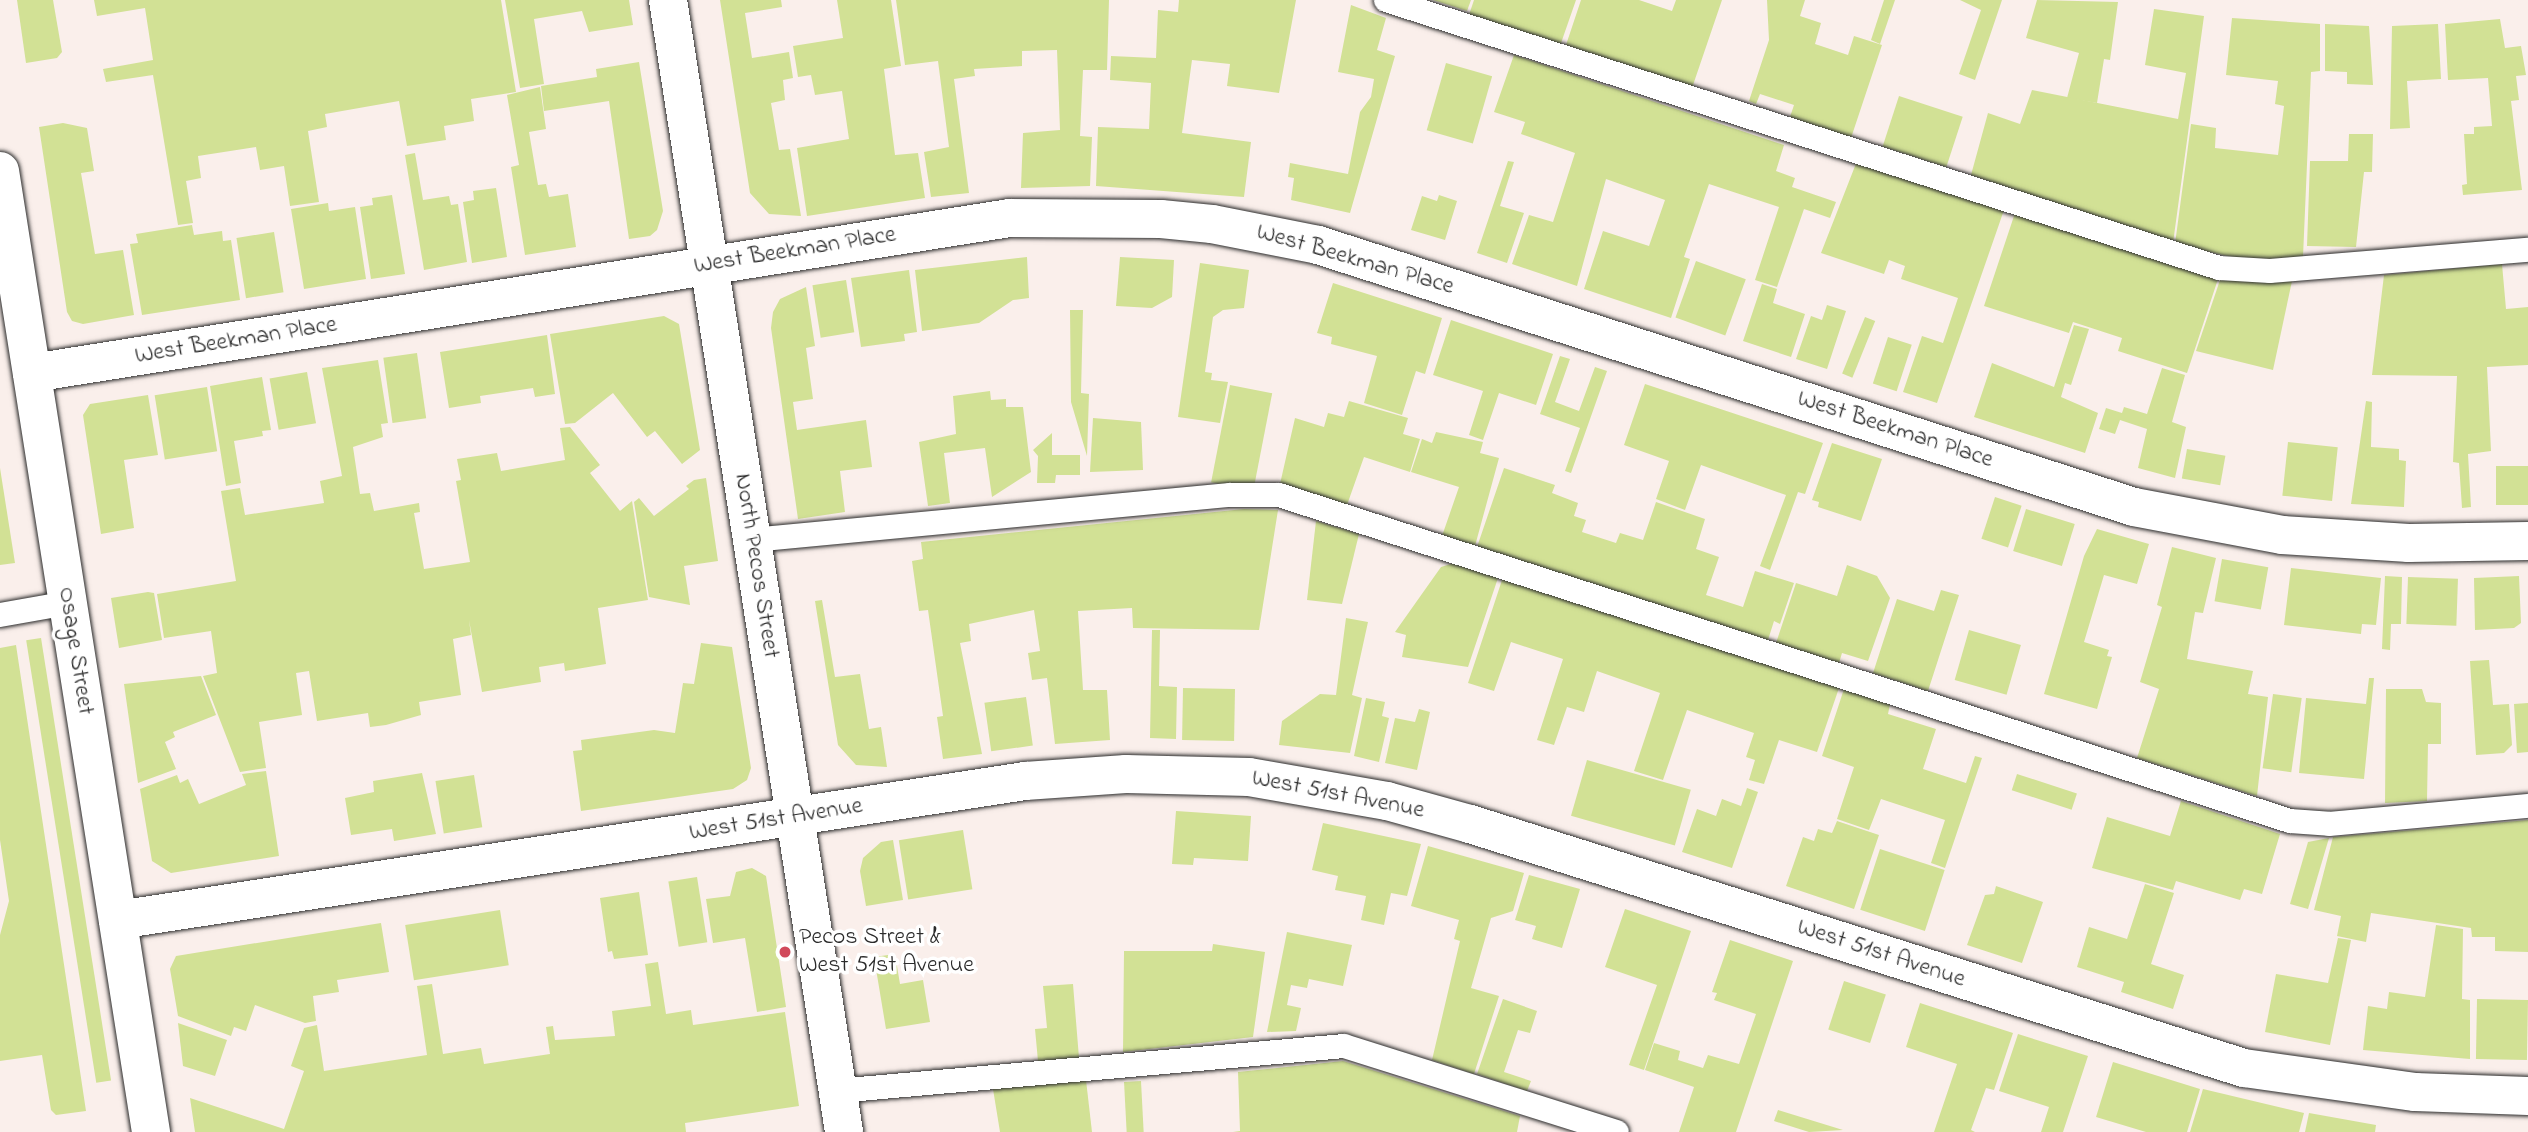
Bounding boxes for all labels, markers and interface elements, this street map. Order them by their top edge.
street label: West Beekman Place [1253,218,1457,302]
street label: West Beekman Place [692,221,898,281]
street label: West Beekman Place [133,311,339,371]
street label: West Beekman Place [1794,385,1996,475]
street label: North Pecos Street [727,472,785,660]
street label: Osage Street [51,585,99,717]
street label: West 51st Avenue [1249,764,1427,826]
street label: West 51st Avenue [687,792,865,848]
street label: West 51st Avenue [1793,913,1969,995]
place label: Pecos Street & West 51st Avenue [799,924,974,980]
marker: Pecos Street & West 51st Avenue [777,944,793,960]

